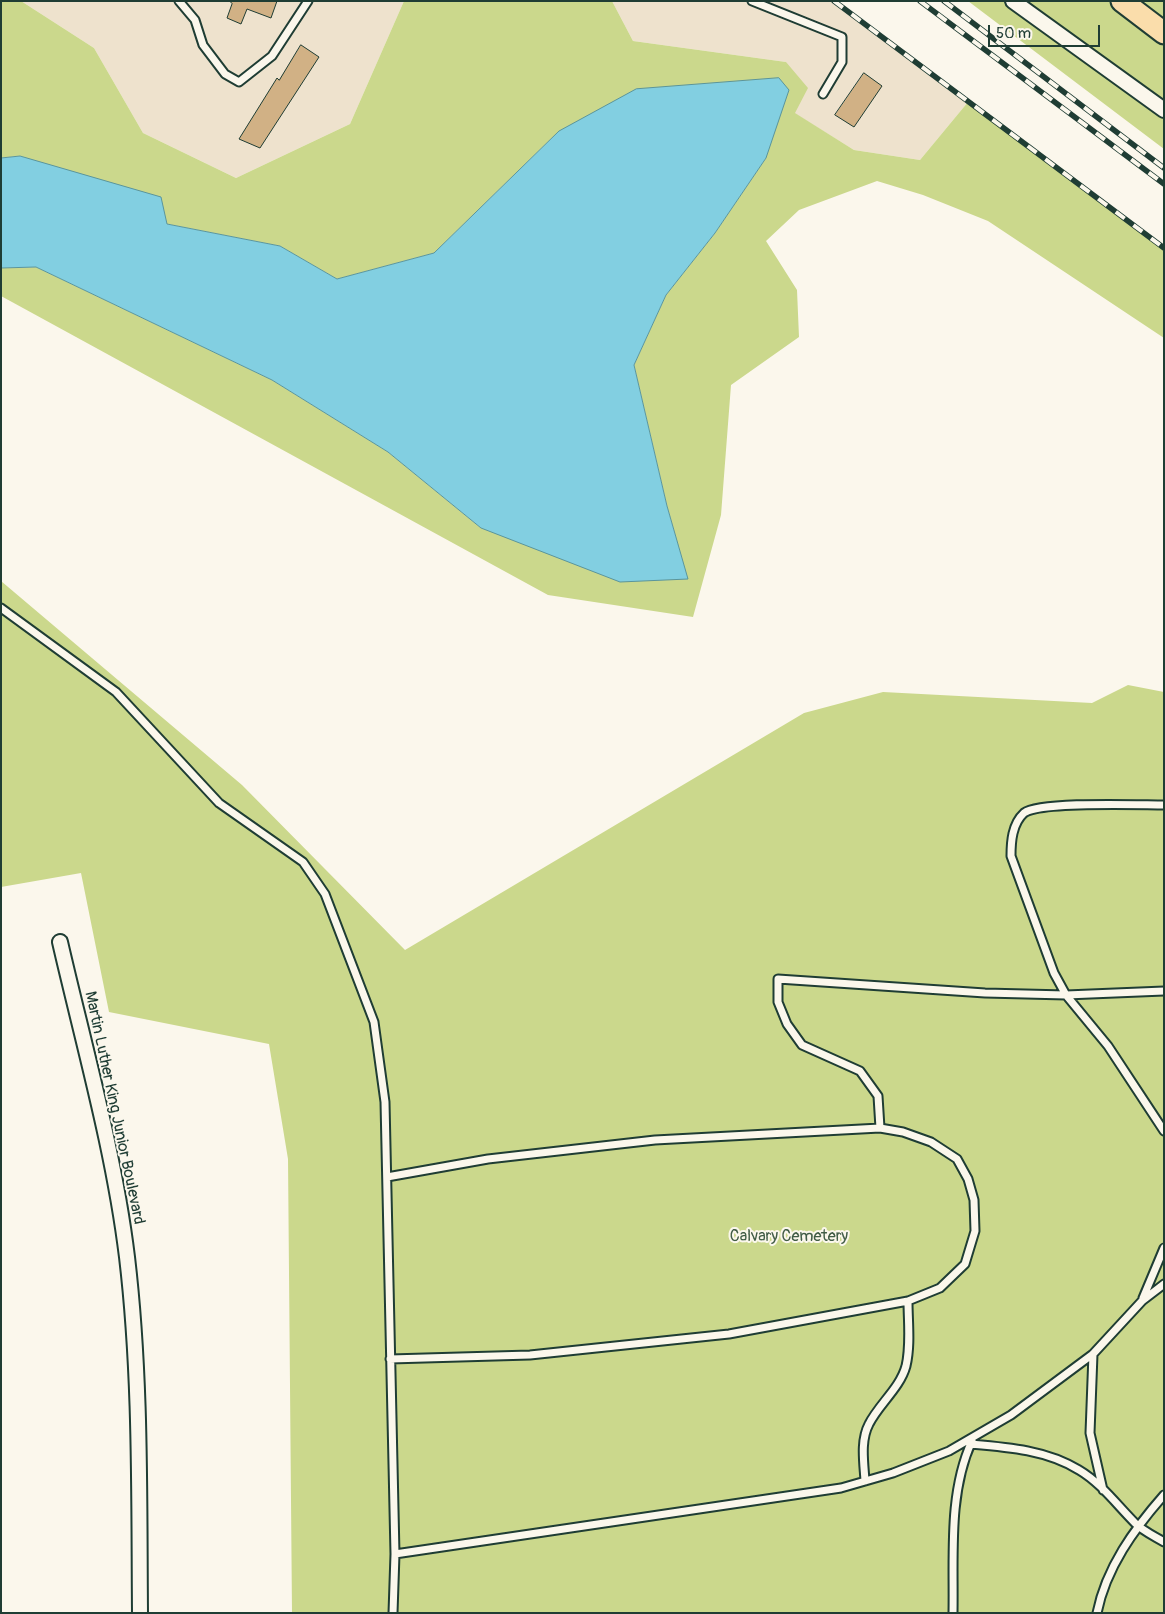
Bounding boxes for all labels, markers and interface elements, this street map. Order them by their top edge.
scale bar [990,15,1102,47]
text: 50 m [996,24,1031,43]
street label: Martin Luther King Junior Boulevard [80,990,148,1226]
park label: Calvary Cemetery [730,1227,848,1247]

